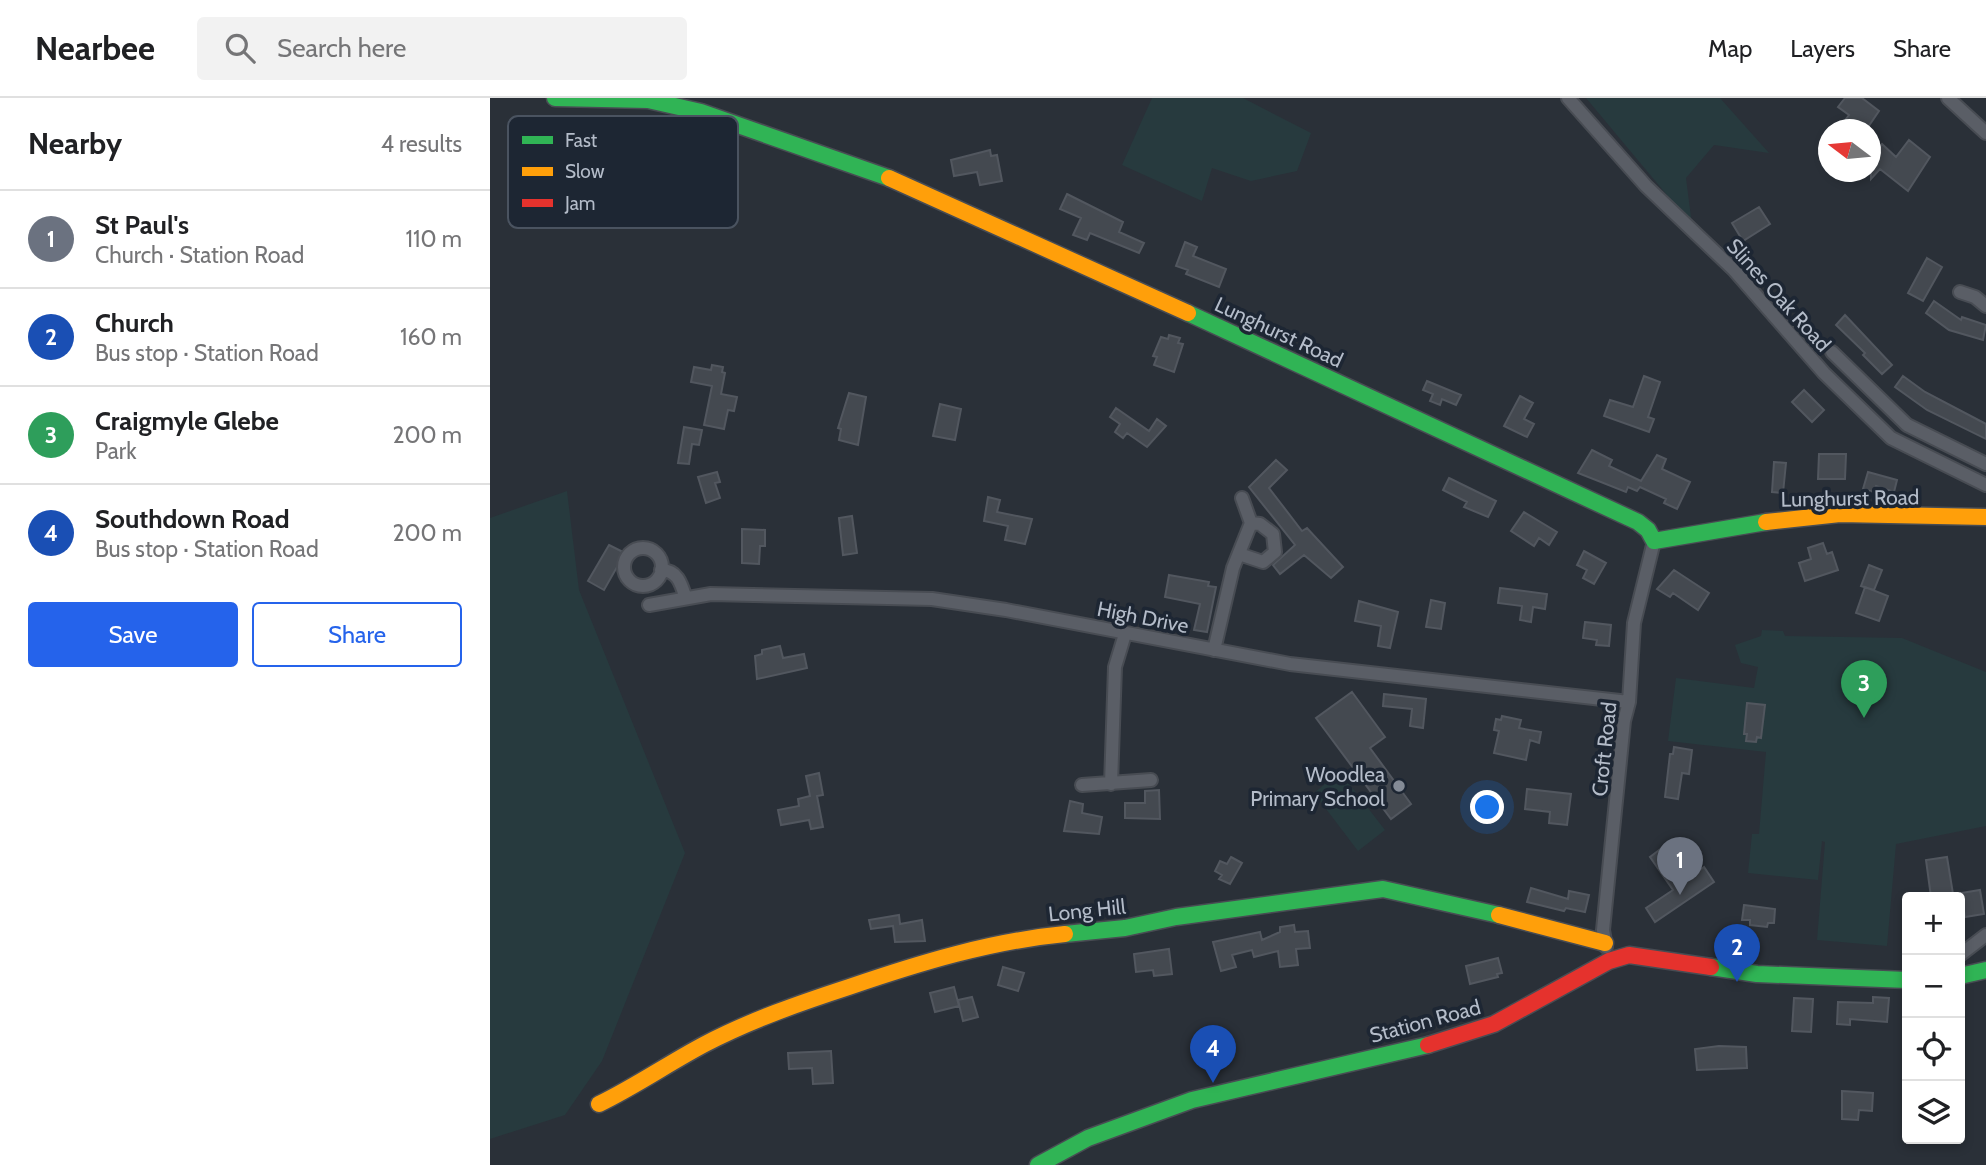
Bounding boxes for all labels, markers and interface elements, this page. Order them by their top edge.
search box [197,17,687,80]
text: Nearbee [35,28,155,68]
icon: search [221,29,259,67]
text: Search here [277,32,406,64]
text: Map [1708,34,1752,63]
text: Layers [1790,34,1855,63]
text: Share [1893,34,1951,63]
legend [508,116,738,228]
north arrow [1818,119,1881,182]
text: Nearby [28,125,122,162]
text: Fast [565,129,598,152]
text: 4 results [381,130,462,158]
text: Slow [565,160,605,183]
text: Jam [564,192,595,215]
text: St Paul's [95,209,189,241]
text: 1 [47,225,55,253]
text: 110 m [406,225,462,253]
street label: Slines Oak Road [1722,233,1836,357]
text: Church · Station Road [95,241,304,269]
street label: Lunghurst Road [1211,291,1347,373]
text: Church [95,307,174,339]
text: 2 [45,323,57,351]
text: 160 m [400,323,462,351]
text: Bus stop · Station Road [95,339,319,367]
text: Craigmyle Glebe [95,405,279,437]
text: 3 [45,421,57,449]
text: 200 m [392,421,462,449]
text: Park [95,437,136,465]
street label: Lunghurst Road [1780,484,1920,512]
text: Southdown Road [95,503,290,535]
text: 4 [44,519,58,547]
text: 200 m [392,519,462,547]
text: Bus stop · Station Road [95,535,319,563]
street label: High Drive [1095,596,1191,638]
button: Save [28,602,238,667]
button: Share [252,602,462,667]
pin: 3 [1841,660,1887,718]
street label: Croft Road [1587,701,1621,797]
place label: Woodlea Primary School [1250,762,1385,811]
marker: Woodlea Primary School [1391,778,1407,794]
your location [1470,790,1504,824]
pin: 1 [1657,837,1703,895]
map controls [1902,892,1965,1144]
button: + [1902,892,1965,955]
street label: Long Hill [1047,893,1127,926]
pin: 2 [1714,924,1760,982]
button: − [1902,955,1965,1018]
street label: Station Road [1367,994,1483,1048]
button: locate [1902,1018,1965,1081]
pin: 4 [1190,1025,1236,1083]
button: layers [1902,1081,1965,1144]

